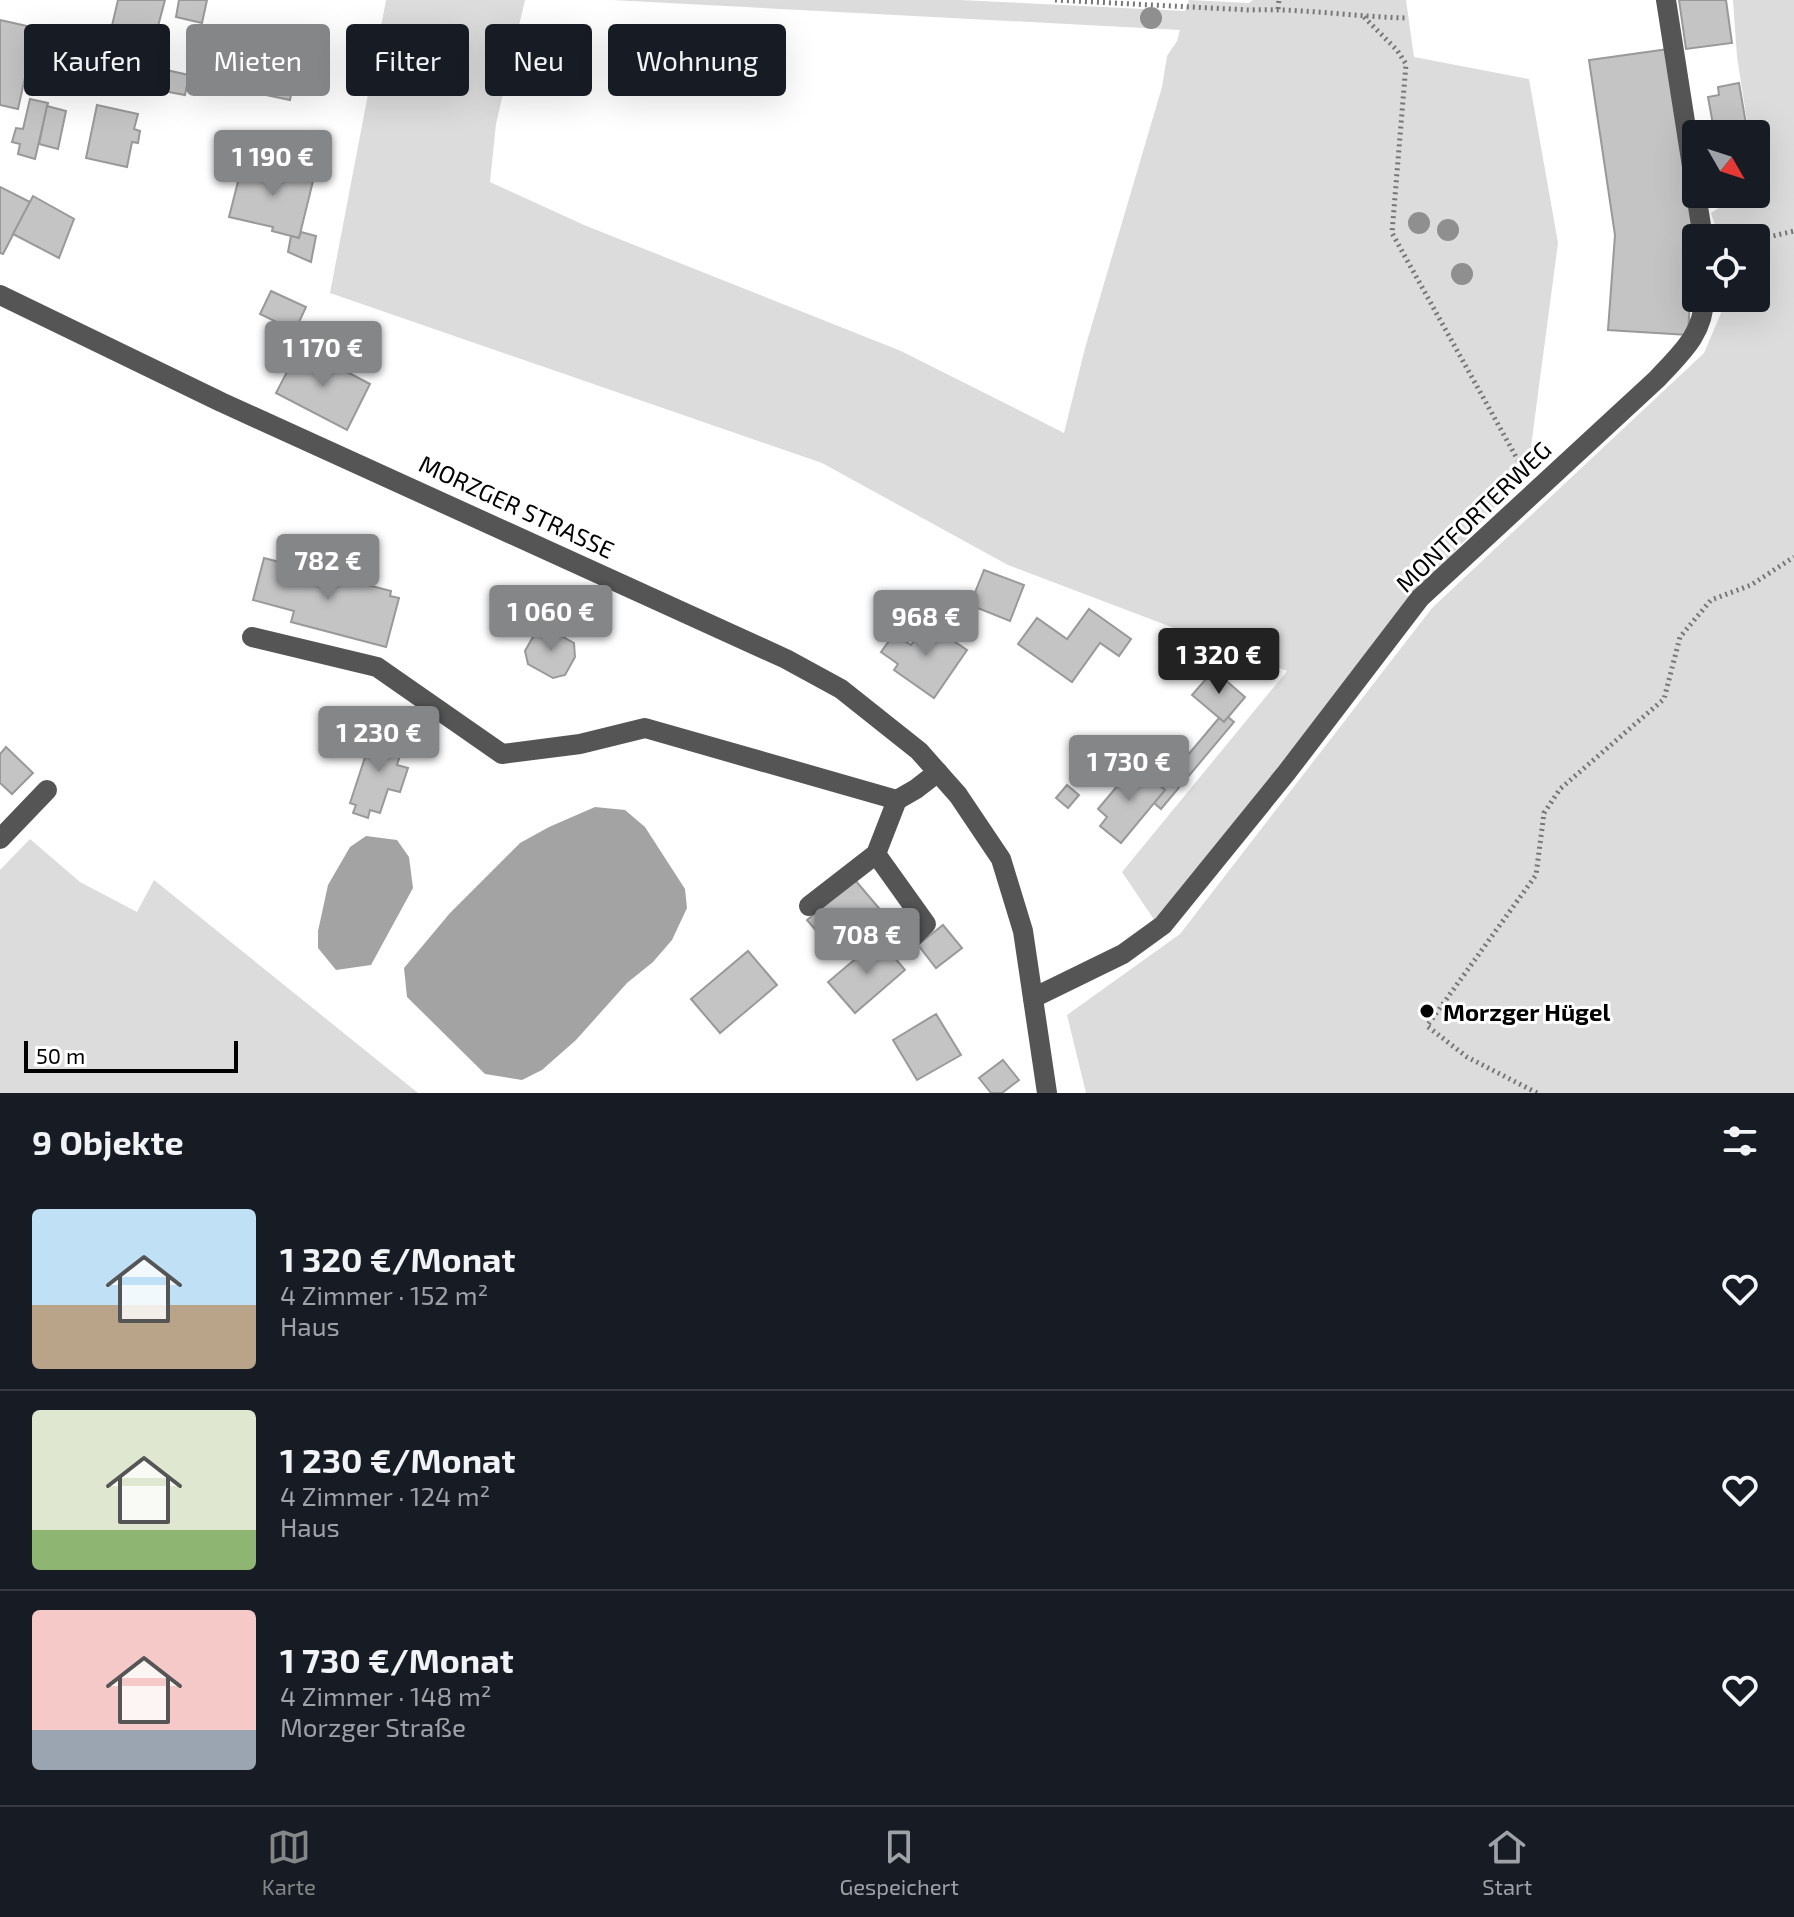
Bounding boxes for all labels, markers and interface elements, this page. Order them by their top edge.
chip: Kaufen [24,24,170,96]
chip: Mieten [186,24,330,96]
chip: Filter [346,24,469,96]
chip: Neu [485,24,592,96]
chip: Wohnung [608,24,786,96]
north arrow [1682,120,1770,208]
map controls [1682,120,1770,312]
pin: 1 190 € [199,130,347,198]
text: 1 190 € [232,140,314,171]
button: locate [1682,224,1770,312]
pin: 1 170 € [249,321,397,389]
text: 1 170 € [283,331,363,362]
street label: MONTFORTERWEG [1389,434,1557,598]
street label: MORZGER STRASSE [415,448,619,564]
pin: 782 € [272,534,384,602]
text: 782 € [294,544,362,575]
pin: 1 060 € [477,585,625,653]
pin: 968 € [870,590,982,658]
text: 1 060 € [507,595,595,626]
text: 968 € [891,600,961,631]
pin: 1 320 € [1145,628,1293,696]
text: 1 320 € [1176,638,1262,669]
pin: 1 230 € [305,706,453,774]
text: 1 230 € [336,716,422,747]
pin: 1 730 € [1055,735,1203,803]
text: 1 730 € [1087,745,1171,776]
pin: 708 € [811,908,923,976]
text: 708 € [833,918,901,949]
place label: Morzger Hügel [1443,997,1610,1026]
marker: Morzger Hügel [1418,1002,1436,1020]
scale bar [24,1037,238,1073]
text: 50 m [36,1042,85,1068]
icon: filters [1718,1119,1762,1163]
text: 9 Objekte [32,1121,184,1162]
text: 1 320 €/Monat [280,1238,515,1279]
icon: home [96,1241,192,1337]
icon: heart [1718,1267,1762,1311]
text: 4 Zimmer · 152 m² [280,1279,488,1310]
text: Haus [280,1310,340,1341]
text: 1 230 €/Monat [280,1439,515,1480]
icon: home [96,1442,192,1538]
icon: heart [1718,1468,1762,1512]
text: 4 Zimmer · 124 m² [280,1480,490,1511]
text: Haus [280,1511,340,1542]
text: 1 730 €/Monat [280,1639,514,1680]
icon: home [96,1642,192,1738]
icon: heart [1718,1668,1762,1712]
text: 4 Zimmer · 148 m² [280,1680,492,1711]
text: Morzger Straße [280,1711,466,1742]
tab: Karte [262,1825,316,1899]
tab: Gespeichert [839,1825,959,1899]
tab: Start [1482,1825,1532,1899]

